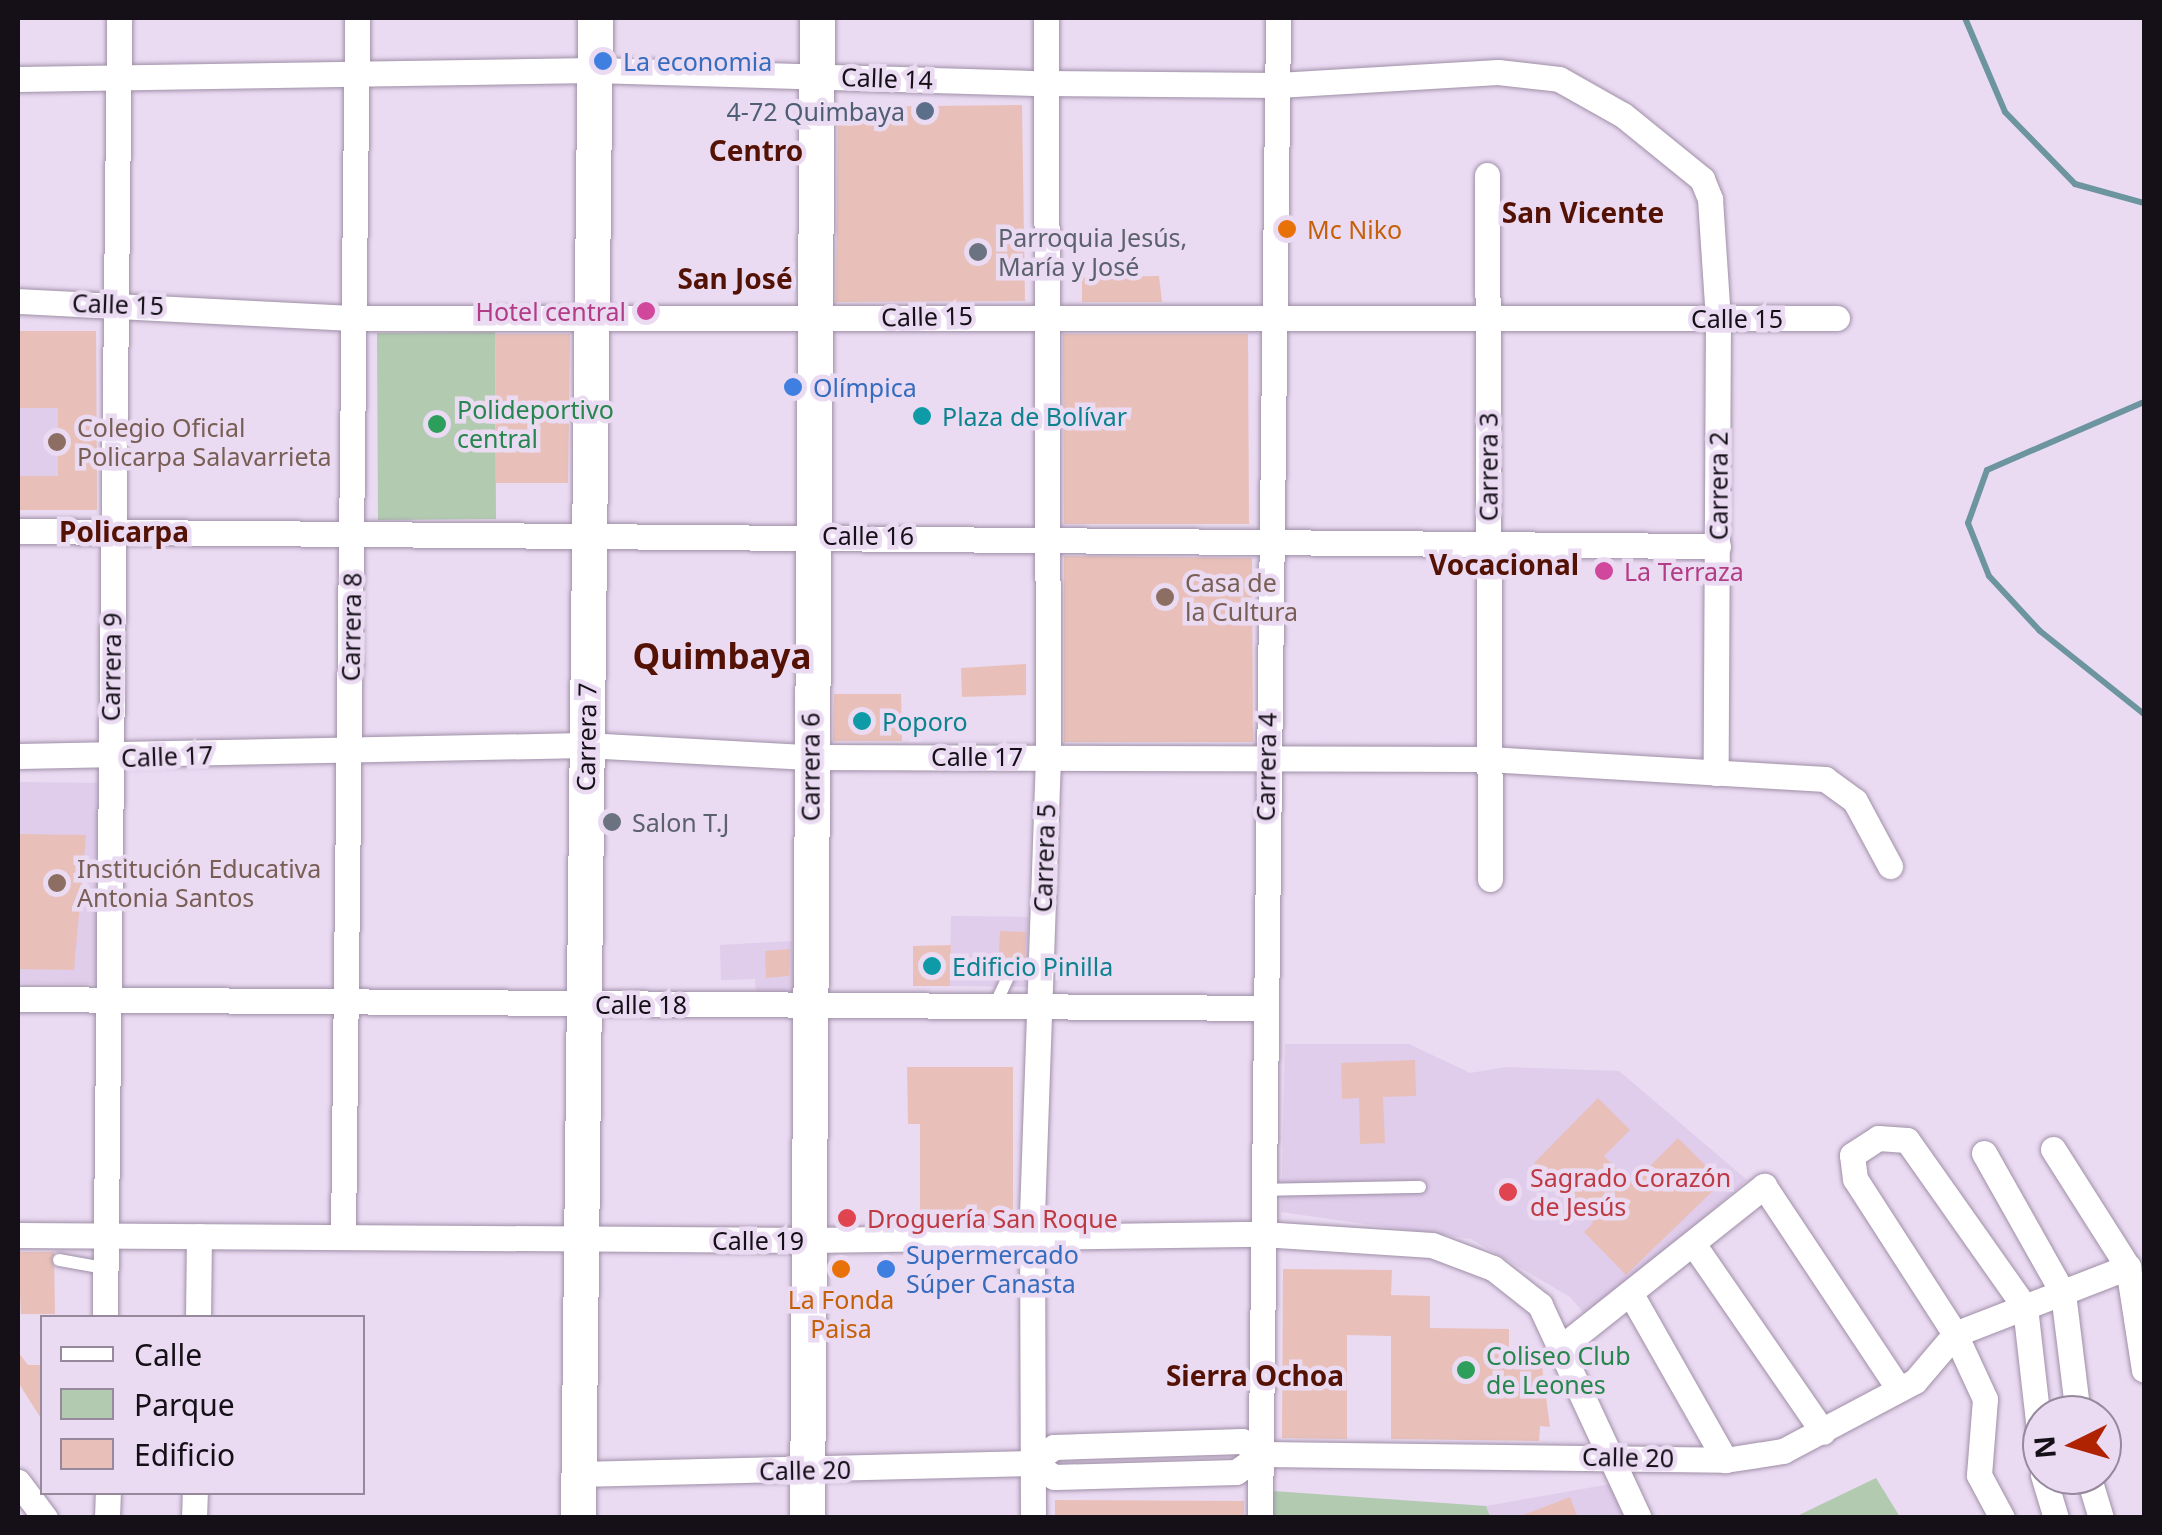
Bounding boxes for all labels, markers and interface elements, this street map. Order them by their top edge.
place label: La economia [623,46,772,76]
marker: La economia [592,50,614,72]
street label: Calle 14 [841,61,933,95]
place label: 4-72 Quimbaya [727,96,905,126]
marker: 4-72 Quimbaya [914,100,936,122]
district label: Centro [709,133,803,167]
district label: San Vicente [1502,195,1664,229]
place label: Mc Niko [1307,214,1402,244]
marker: Mc Niko [1276,218,1298,240]
place label: Parroquia Jesús, María y José [998,223,1187,282]
marker: Parroquia Jesús, María y José [967,241,989,263]
district label: San José [677,261,793,295]
street label: Calle 15 [72,287,164,321]
place label: Hotel central [475,296,626,326]
marker: Hotel central [635,300,657,322]
street label: Calle 15 [881,300,973,332]
street label: Calle 15 [1691,303,1783,333]
place label: Olímpica [813,372,917,402]
marker: Olímpica [782,376,804,398]
place label: Polideportivo central [457,395,614,454]
place label: Plaza de Bolívar [942,401,1127,431]
marker: Plaza de Bolívar [911,405,933,427]
place label: Colegio Oficial Policarpa Salavarrieta [77,413,332,472]
marker: Polideportivo central [426,413,448,435]
street label: Carrera 3 [1473,413,1503,521]
marker: Colegio Oficial Policarpa Salavarrieta [46,431,68,453]
street label: Carrera 2 [1703,432,1733,540]
district label: Policarpa [59,514,189,548]
street label: Calle 16 [822,520,914,550]
district label: Vocacional [1429,547,1579,581]
place label: La Terraza [1624,556,1744,586]
marker: La Terraza [1593,560,1615,582]
place label: Casa de la Cultura [1185,568,1298,627]
street label: Carrera 8 [335,572,367,682]
marker: Casa de la Cultura [1154,586,1176,608]
street label: Carrera 9 [95,612,127,722]
district label: Quimbaya [632,635,812,677]
street label: Carrera 7 [570,682,602,792]
place label: Poporo [882,706,968,736]
marker: Poporo [851,710,873,732]
street label: Carrera 4 [1250,712,1282,822]
street label: Carrera 6 [795,713,825,821]
street label: Calle 17 [121,739,213,773]
street label: Calle 17 [931,741,1023,771]
street label: Carrera 5 [1027,803,1061,913]
place label: Salon T.J [632,807,729,837]
marker: Salon T.J [601,811,623,833]
place label: Institución Educativa Antonia Santos [77,854,321,913]
marker: Institución Educativa Antonia Santos [46,872,68,894]
place label: Edificio Pinilla [952,951,1113,981]
marker: Edificio Pinilla [921,955,943,977]
street label: Calle 18 [595,989,687,1019]
place label: Sagrado Corazón de Jesús [1530,1163,1731,1222]
marker: Sagrado Corazón de Jesús [1495,1179,1521,1205]
place label: Droguería San Roque [867,1203,1118,1233]
marker: Droguería San Roque [836,1207,858,1229]
street label: Calle 19 [712,1225,804,1255]
place label: Supermercado Súper Canasta [906,1240,1079,1299]
marker: La Fonda Paisa [830,1258,852,1280]
marker: Supermercado Súper Canasta [875,1258,897,1280]
place label: La Fonda Paisa [788,1285,894,1344]
legend [40,1315,365,1495]
text: Calle [134,1334,202,1375]
place label: Coliseo Club de Leones [1486,1341,1631,1400]
district label: Sierra Ochoa [1166,1358,1344,1392]
marker: Coliseo Club de Leones [1455,1359,1477,1381]
text: Parque [134,1384,235,1425]
north arrow [2022,1395,2122,1495]
text: Edificio [134,1434,235,1475]
text: N [2024,1434,2064,1460]
street label: Calle 20 [1582,1441,1674,1473]
street label: Calle 20 [759,1454,851,1486]

